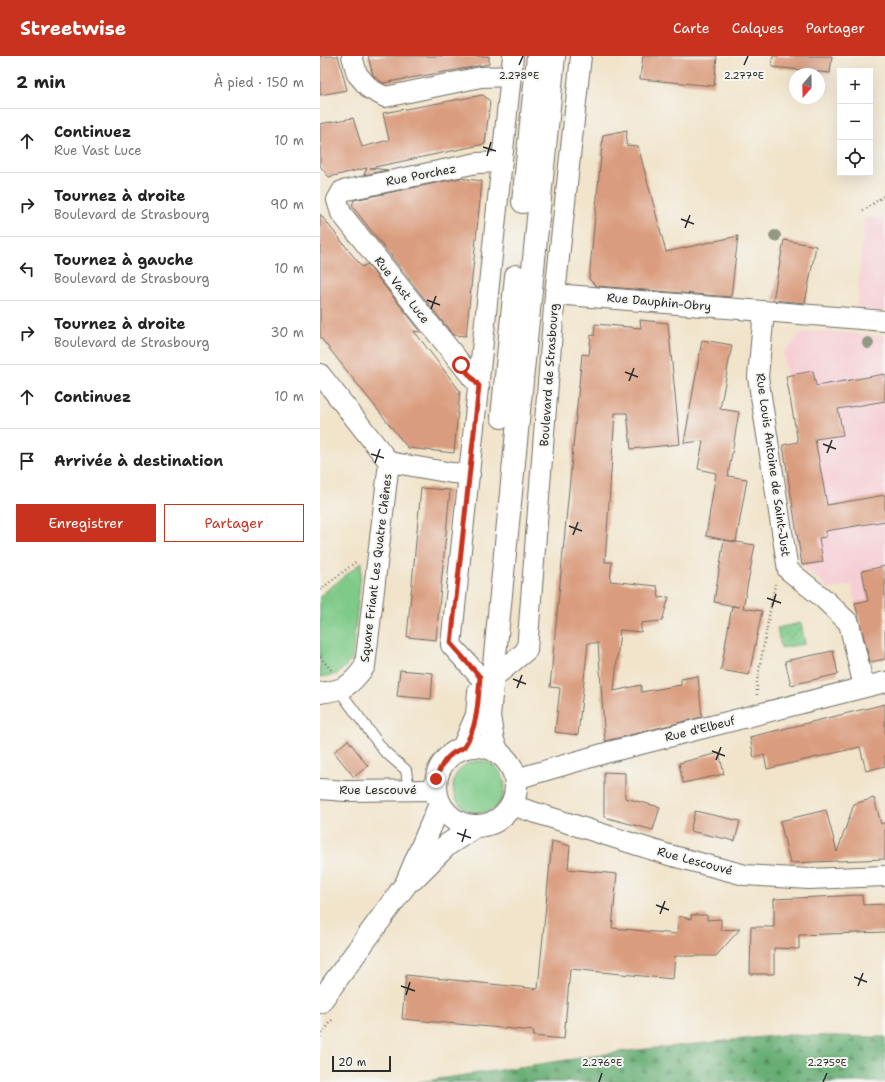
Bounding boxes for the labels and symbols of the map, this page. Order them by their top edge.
north arrow [789,68,825,104]
text: 2.278°E [499,69,539,82]
text: 2.277°E [724,69,764,82]
street label: Rue Porchez [384,160,458,190]
street label: Rue Vast Luce [371,253,433,327]
street label: Rue Dauphin-Obry [606,289,712,315]
street label: Boulevard de Strasbourg [536,303,562,447]
route start [452,356,470,374]
street label: Rue Louis Antoine de Saint-Just [752,372,794,558]
street label: Square Friant Les Quatre Chênes [356,473,396,663]
street label: Rue d'Elbeuf [663,712,737,745]
route end [427,770,445,788]
street label: Rue Lescouvé [339,782,417,798]
street label: Rue Lescouvé [656,843,735,879]
scale bar [332,1054,391,1073]
text: 2.276°E [582,1056,622,1069]
text: 2.275°E [807,1056,847,1069]

